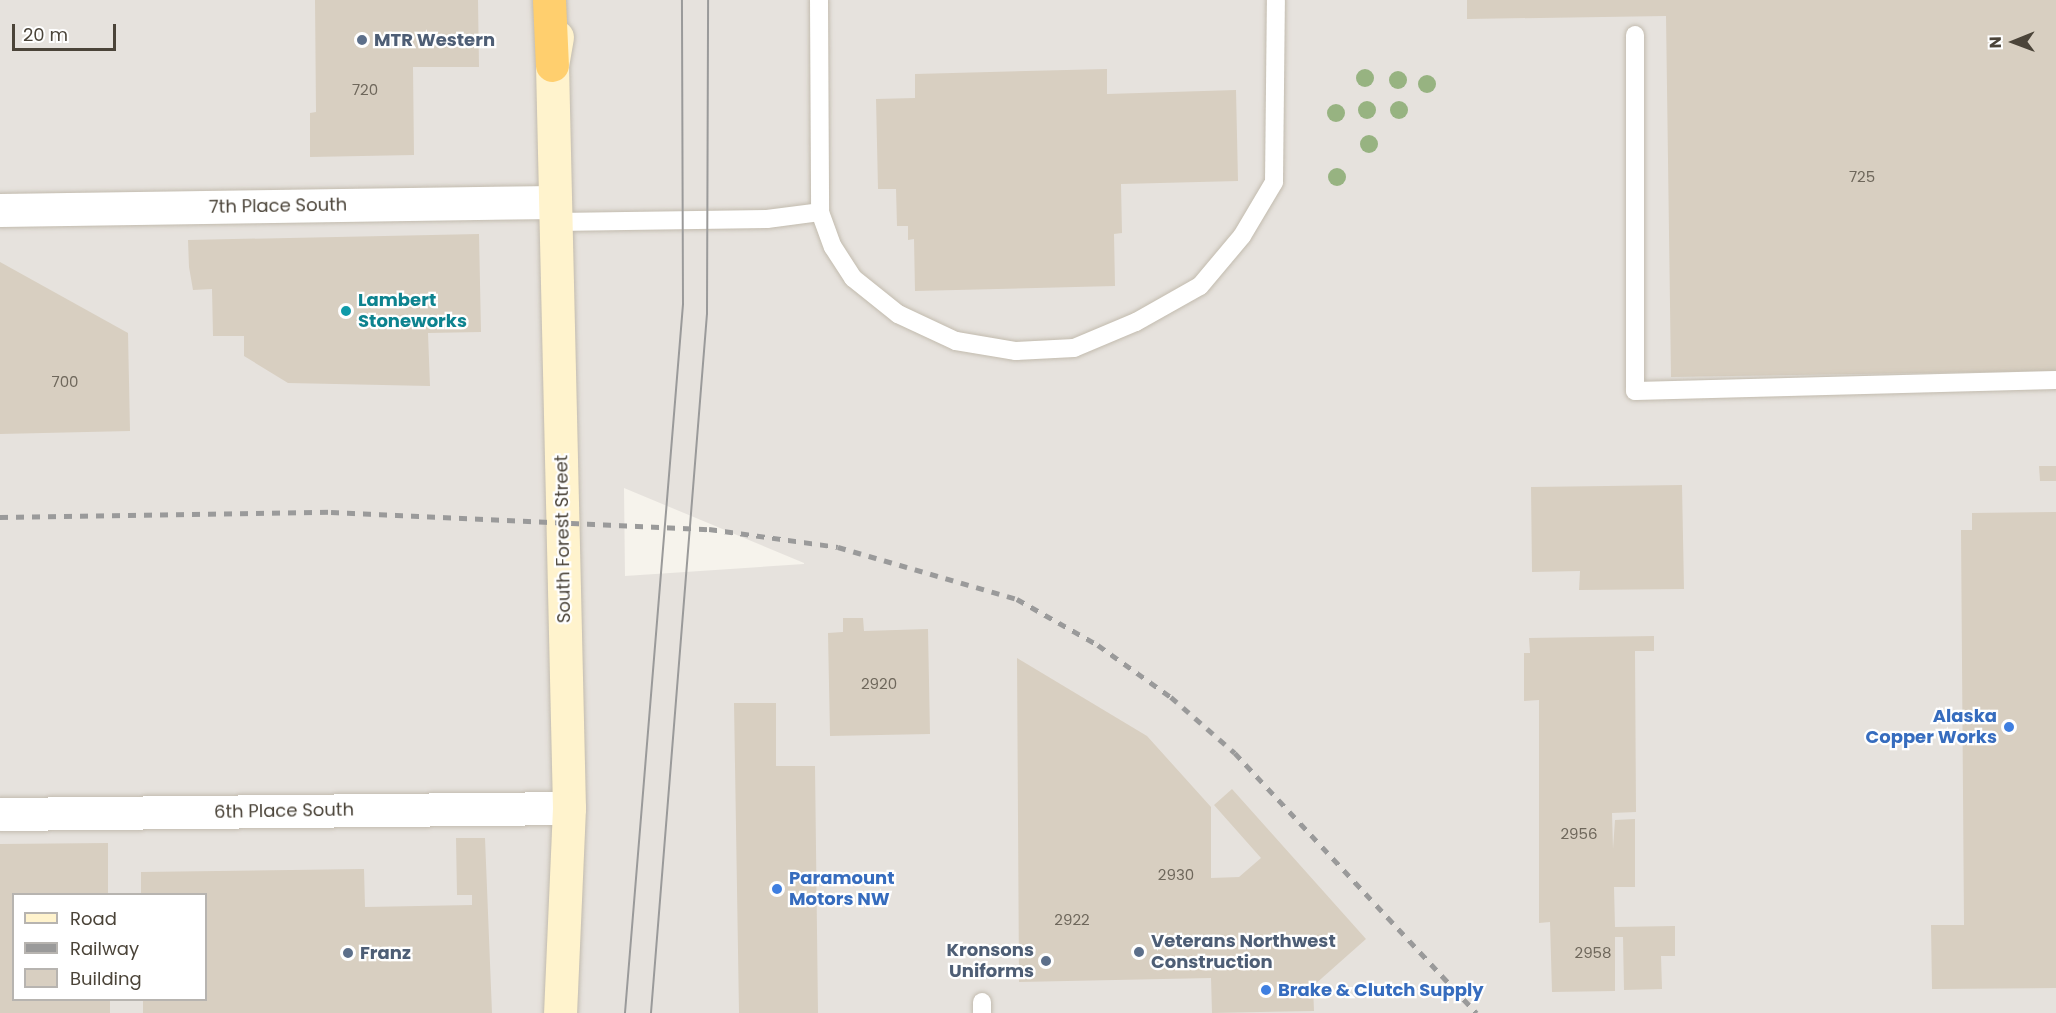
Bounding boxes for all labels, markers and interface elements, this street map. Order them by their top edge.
scale bar [15,12,118,50]
north arrow [1984,12,2044,72]
text: 20 m [23,22,68,47]
place label: MTR Western [374,29,495,51]
marker: MTR Western [355,33,369,47]
text: N [1984,36,2007,49]
house number: 720 [352,81,378,99]
house number: 725 [1849,168,1875,186]
street label: 7th Place South [209,194,347,218]
place label: Lambert Stoneworks [358,290,467,332]
marker: Lambert Stoneworks [339,304,353,318]
house number: 700 [51,373,79,391]
street label: South Forest Street [551,455,575,623]
house number: 2920 [861,675,897,693]
place label: Alaska Copper Works [1865,706,1997,748]
marker: Alaska Copper Works [2002,720,2016,734]
street label: 6th Place South [214,799,354,823]
house number: 2956 [1560,825,1598,843]
house number: 2930 [1158,866,1194,884]
place label: Paramount Motors NW [789,868,894,910]
marker: Paramount Motors NW [770,882,784,896]
legend [12,893,207,1001]
text: Road [70,906,117,931]
house number: 2922 [1054,911,1090,929]
place label: Veterans Northwest Construction [1151,931,1336,974]
text: Railway [70,936,139,961]
place label: Kronsons Uniforms [946,940,1034,982]
place label: Franz [360,942,411,964]
house number: 2958 [1575,944,1611,962]
marker: Veterans Northwest Construction [1132,945,1146,959]
marker: Franz [341,946,355,960]
marker: Kronsons Uniforms [1039,954,1053,968]
text: Building [70,966,142,991]
place label: Brake & Clutch Supply [1278,979,1484,1001]
marker: Brake & Clutch Supply [1259,983,1273,997]

